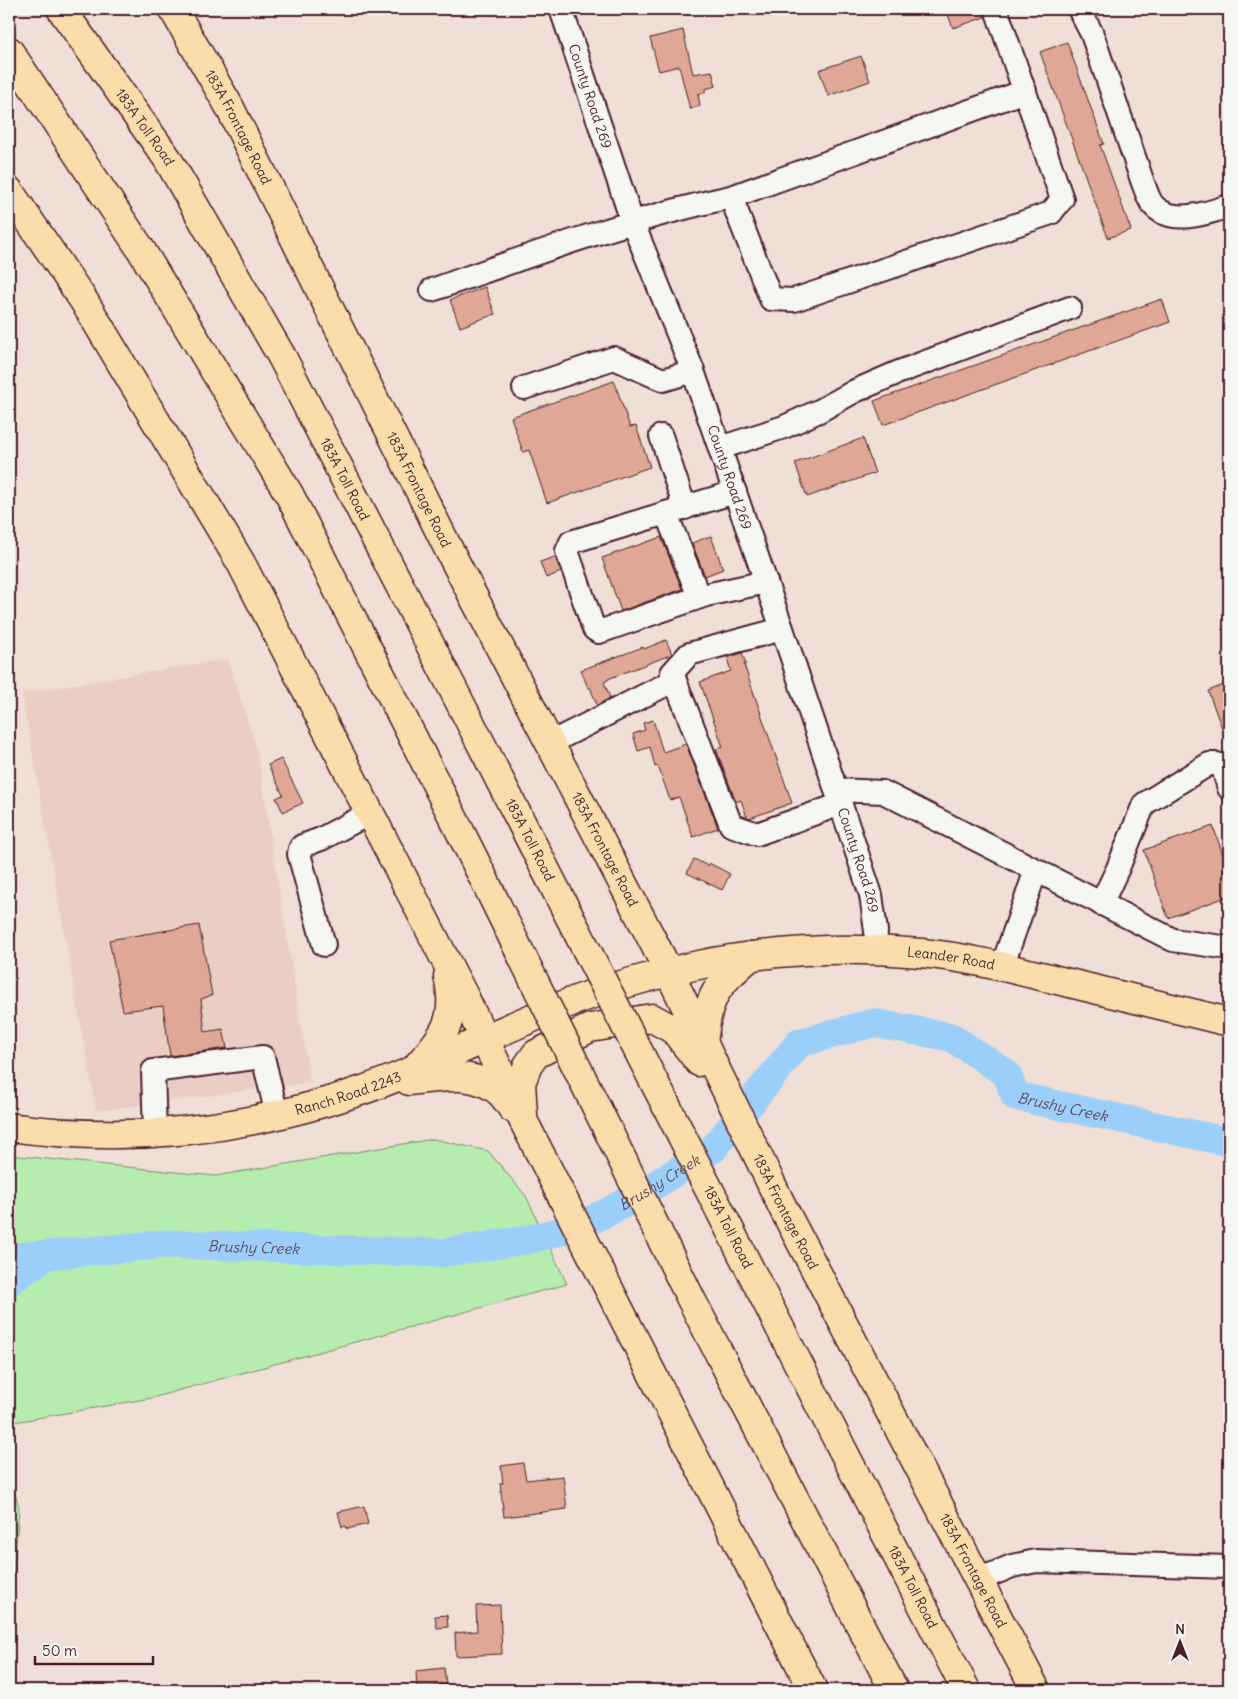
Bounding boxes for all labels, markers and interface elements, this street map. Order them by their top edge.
street label: County Road 269 [564,42,616,151]
street label: 183A Frontage Road [201,66,275,187]
street label: 183A Toll Road [111,85,179,169]
street label: County Road 269 [703,423,756,532]
street label: 183A Frontage Road [383,429,455,550]
street label: 183A Toll Road [316,435,374,524]
street label: 183A Frontage Road [568,789,642,910]
street label: 183A Toll Road [502,795,559,884]
street label: County Road 269 [834,805,882,914]
street label: Leander Road [906,943,996,974]
street label: Ranch Road 2243 [293,1067,404,1119]
water label: Brushy Creek [1016,1087,1111,1125]
water label: Brushy Creek [615,1149,704,1214]
street label: 183A Frontage Road [749,1151,823,1272]
street label: 183A Toll Road [700,1183,757,1271]
water label: Brushy Creek [207,1236,301,1258]
street label: 183A Frontage Road [936,1510,1011,1631]
street label: 183A Toll Road [884,1542,942,1631]
north arrow [1156,1616,1206,1666]
text: N [1175,1620,1185,1638]
scale bar [35,1634,152,1666]
text: 50 m [42,1641,77,1660]

